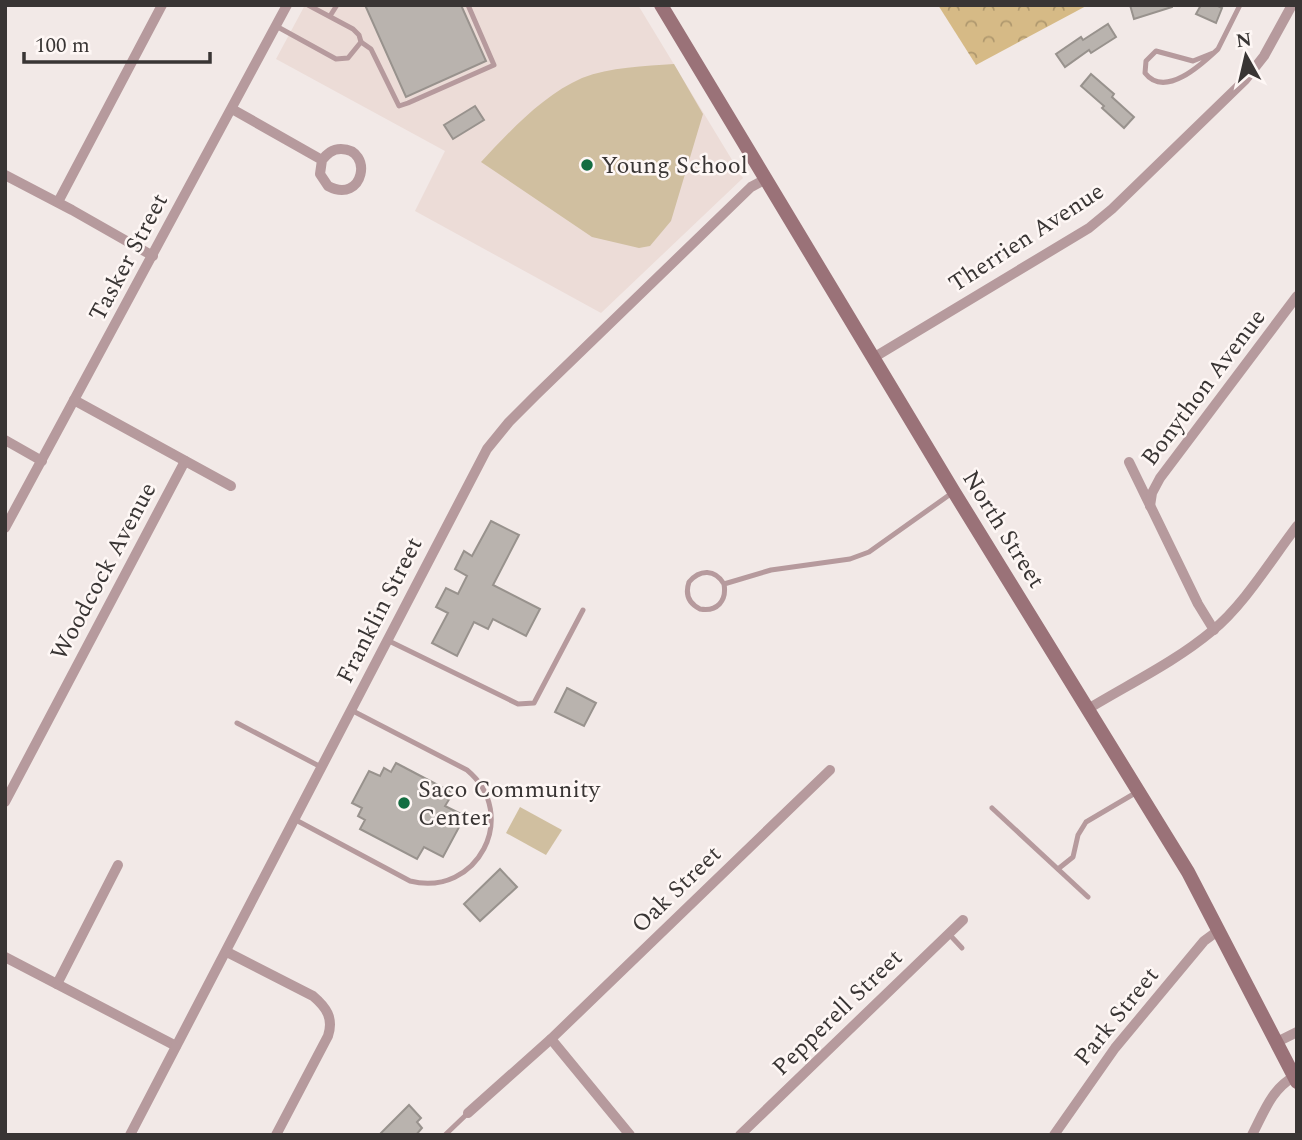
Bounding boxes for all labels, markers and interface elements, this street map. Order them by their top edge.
scale bar [24,21,210,65]
north arrow [1211,21,1281,91]
text: N [1234,25,1254,56]
text: 100 m [35,30,90,62]
place label: Young School [601,148,748,184]
marker: Young School [579,157,595,173]
street label: Therrien Avenue [942,174,1111,302]
street label: Tasker Street [80,187,178,328]
street label: Bonython Avenue [1133,301,1275,474]
street label: North Street [953,464,1054,596]
street label: Woodcock Avenue [42,476,166,667]
street label: Franklin Street [327,531,432,690]
place label: Saco Community Center [418,772,601,836]
marker: Saco Community Center [396,795,412,811]
street label: Oak Street [623,837,730,942]
street label: Pepperell Street [764,941,911,1085]
street label: Park Street [1066,959,1168,1074]

